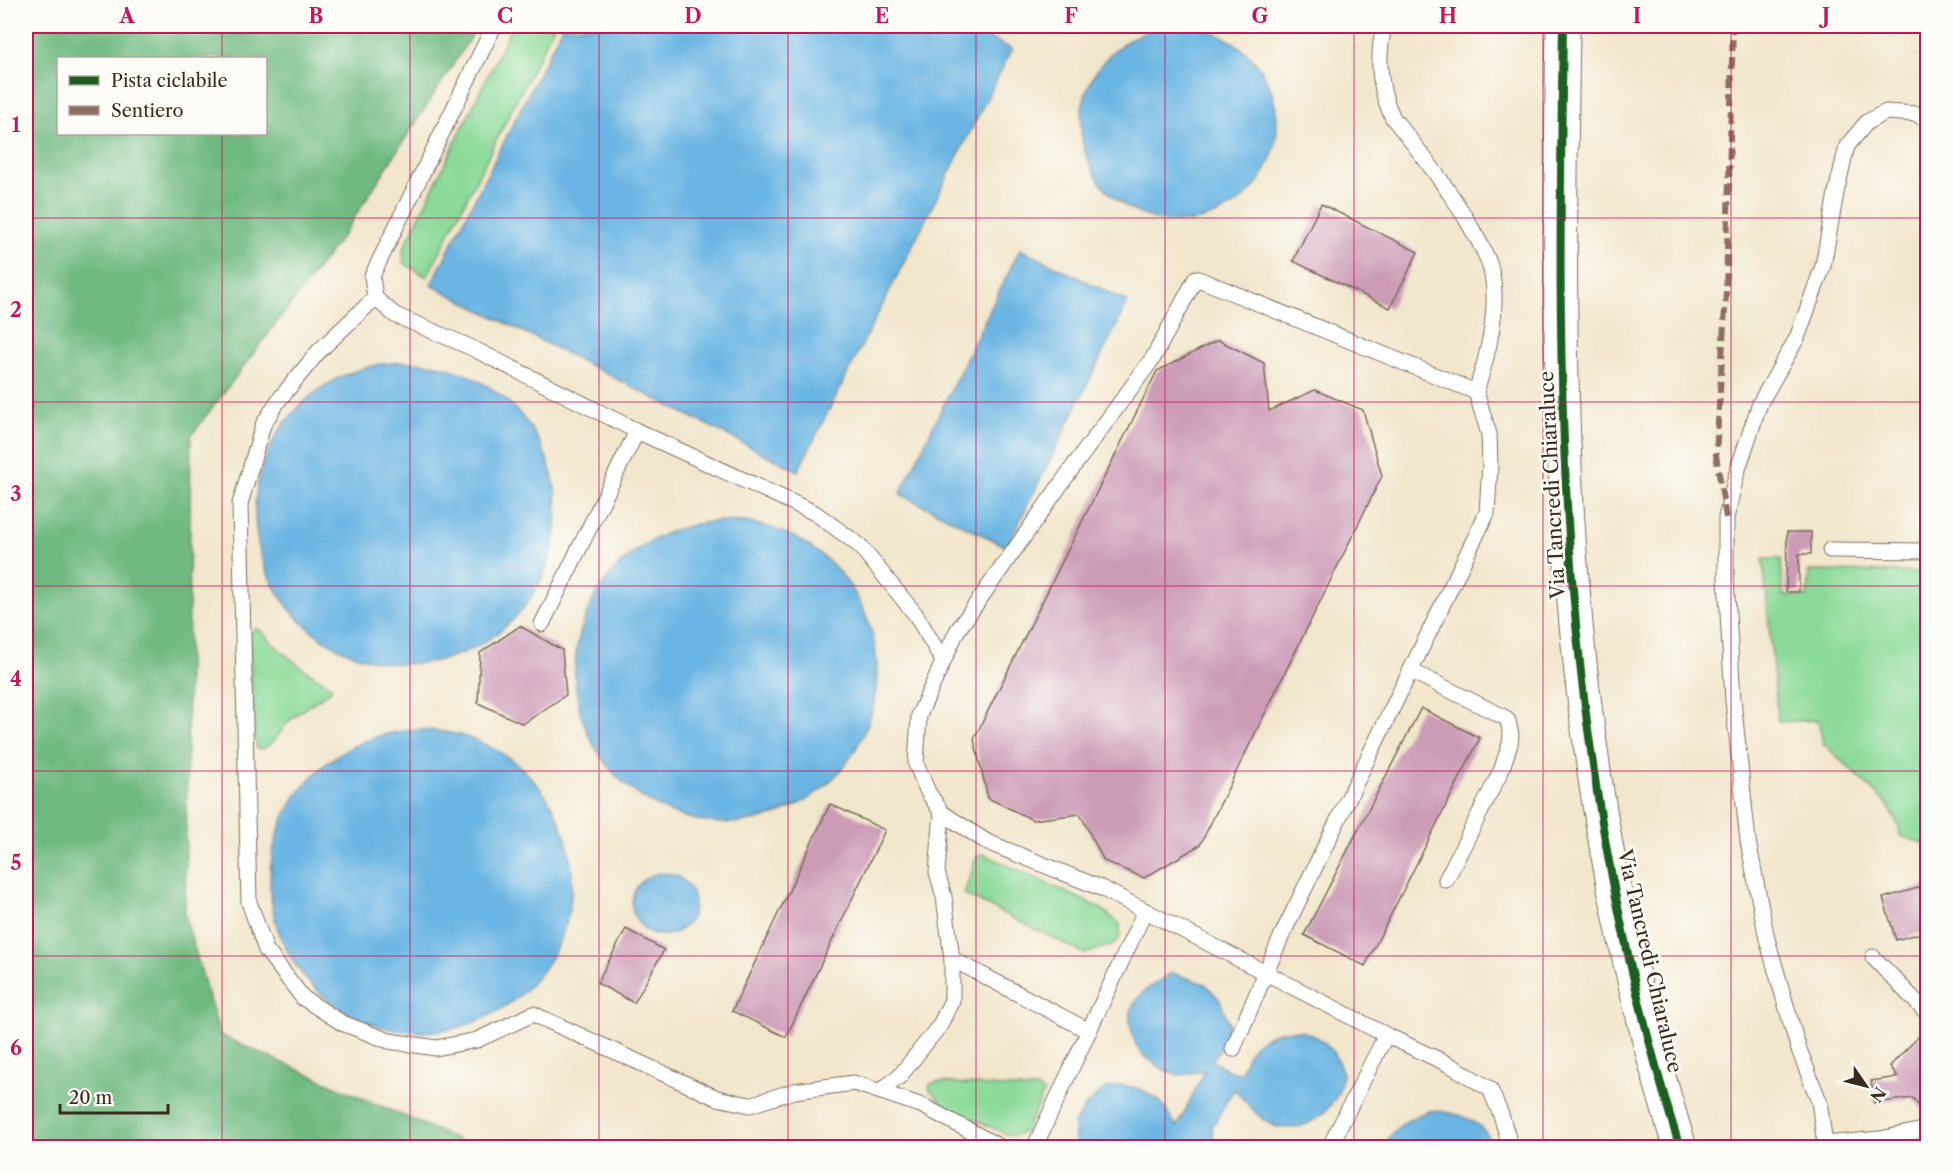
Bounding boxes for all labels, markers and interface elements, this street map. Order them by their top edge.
text: A [118,4,135,28]
text: B [309,4,324,28]
text: C [497,4,513,28]
text: D [684,4,702,28]
text: E [875,4,889,28]
text: F [1064,4,1078,28]
text: G [1252,4,1269,28]
text: H [1439,4,1457,28]
text: I [1633,4,1641,28]
text: J [1818,4,1830,28]
legend [57,57,267,135]
text: Pista ciclabile [111,70,228,92]
text: Sentiero [111,100,183,122]
text: 1 [12,113,21,137]
text: 2 [10,298,22,322]
street label: Via Tancredi Chiaraluce [1534,370,1570,601]
text: 3 [10,482,22,506]
text: 4 [10,667,22,691]
street label: Via Tancredi Chiaraluce [1612,846,1687,1075]
text: 5 [10,851,22,875]
text: 6 [10,1036,22,1060]
north arrow [1836,1056,1896,1116]
scale bar [60,1077,168,1115]
text: N [1866,1083,1890,1106]
text: 20 m [69,1087,113,1109]

